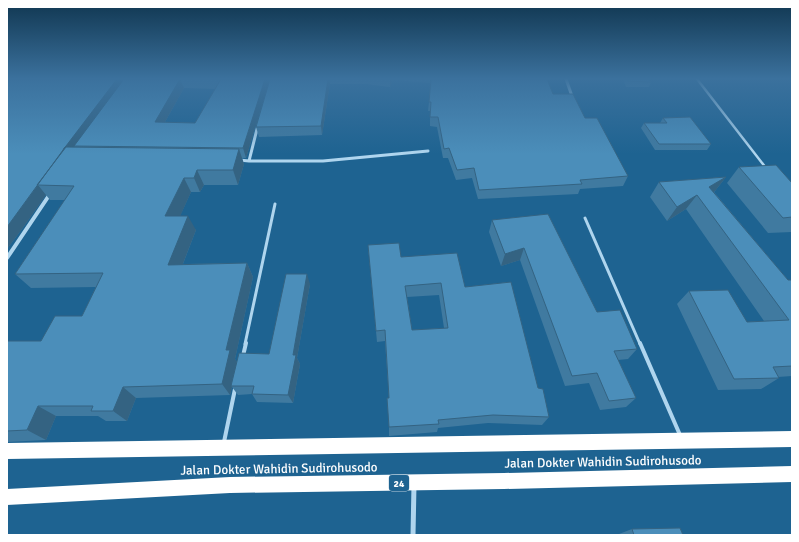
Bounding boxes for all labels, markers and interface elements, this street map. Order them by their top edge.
street label: Jalan Dokter Wahidin Sudirohusodo [504,452,702,472]
street label: Jalan Dokter Wahidin Sudirohusodo [180,459,378,479]
road number: 24 [389,475,409,491]

